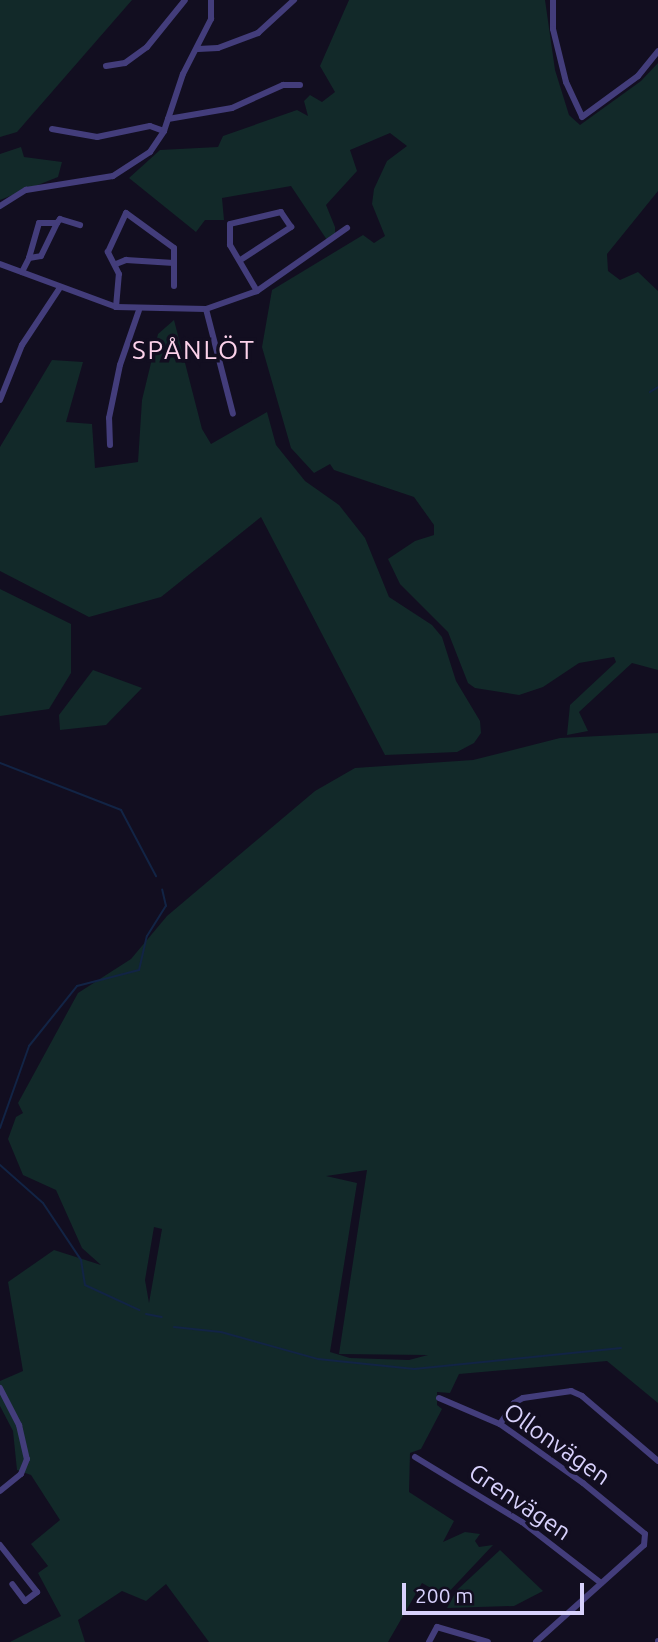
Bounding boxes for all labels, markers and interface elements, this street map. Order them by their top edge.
district label: SPÅNLÖT [133,334,255,366]
street label: Ollonvägen [498,1397,616,1491]
street label: Grenvägen [464,1457,576,1547]
scale bar [406,1568,588,1612]
text: 200 m [415,1583,473,1607]

